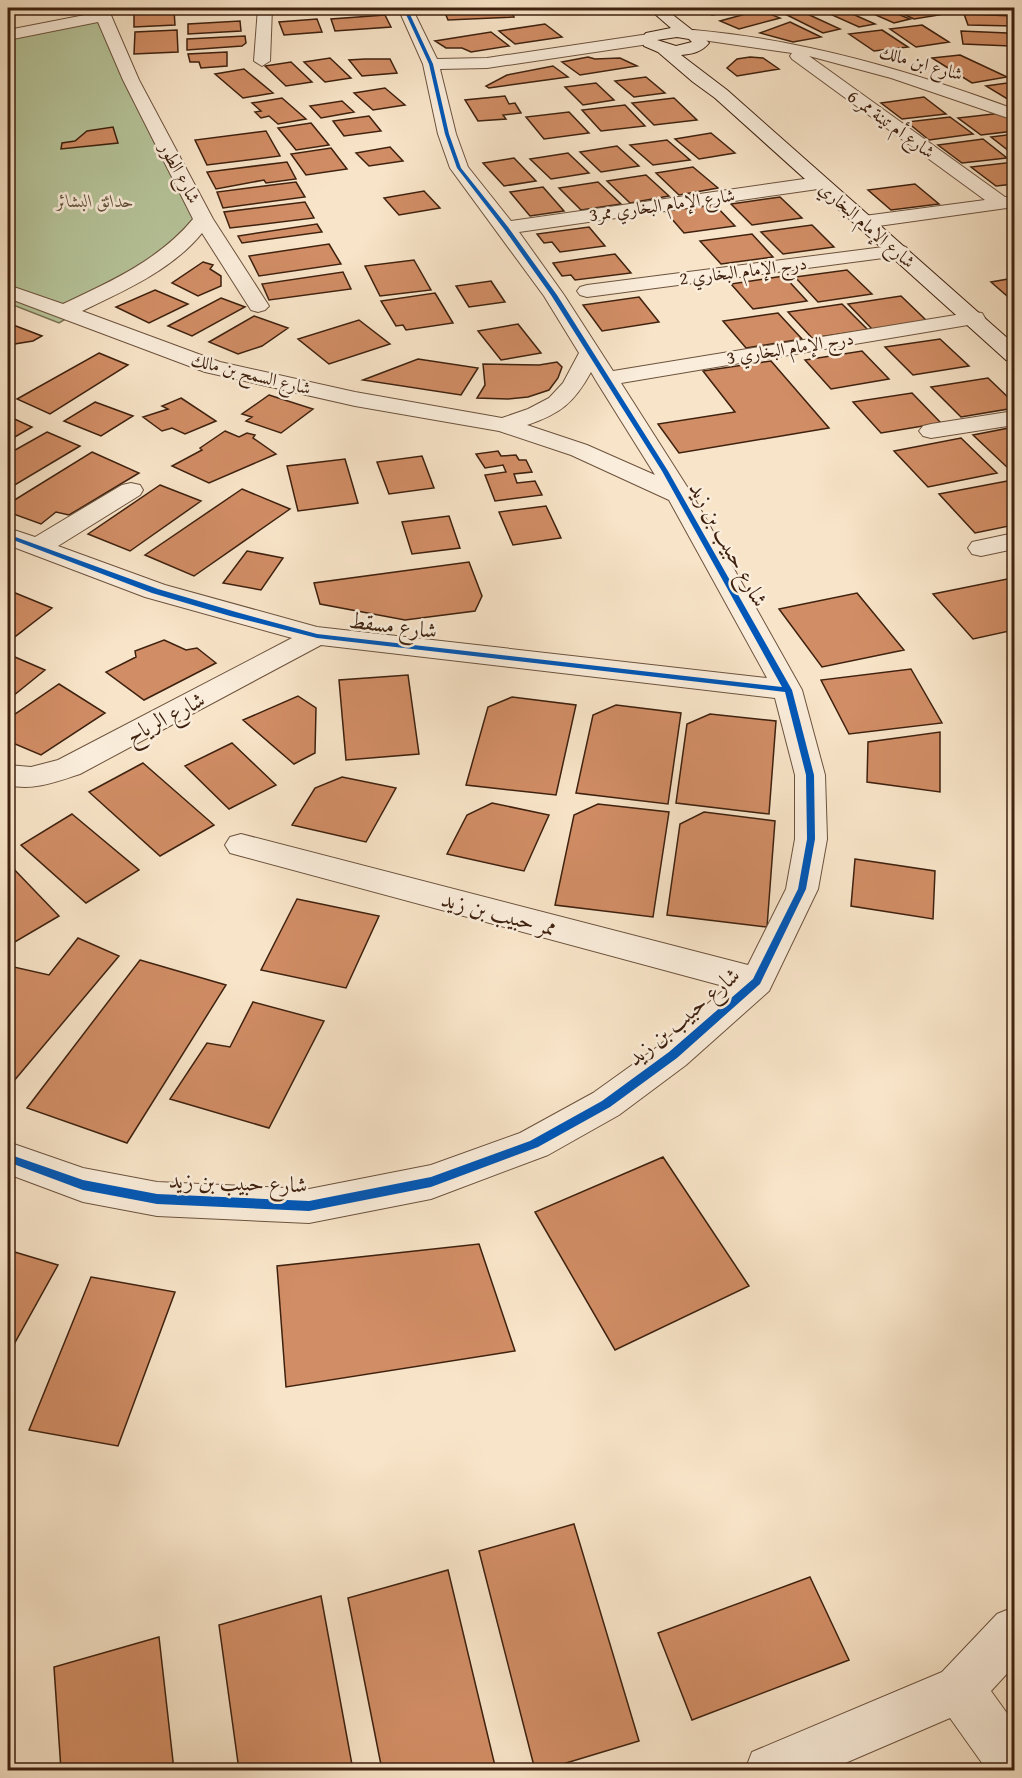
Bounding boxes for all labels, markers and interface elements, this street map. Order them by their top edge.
street label: شارع ابن مالك [876,38,966,89]
street label: شارع أم تينة ممر 6 [840,83,941,167]
street label: شارع الطور [150,136,208,209]
street label: شارع الإمام البخاري [811,175,921,276]
street label: شارع الإمام البخاري ممر3 [587,181,737,231]
park label: حدائق البشائر [54,187,134,214]
street label: درج الإمام البخاري 2 [677,249,809,295]
street label: درج الإمام البخاري 3 [724,324,856,374]
street label: شارع السمح بن مالك [188,346,314,404]
street label: شارع حبيب بن زيد [679,476,777,614]
street label: شارع مسقط [347,604,439,649]
street label: شارع الرياح [120,683,212,755]
street label: ممر حبيب بن زيد [438,882,560,944]
street label: شارع حبيب بن زيد [620,959,748,1075]
street label: شارع حبيب بن زيد [168,1164,308,1203]

